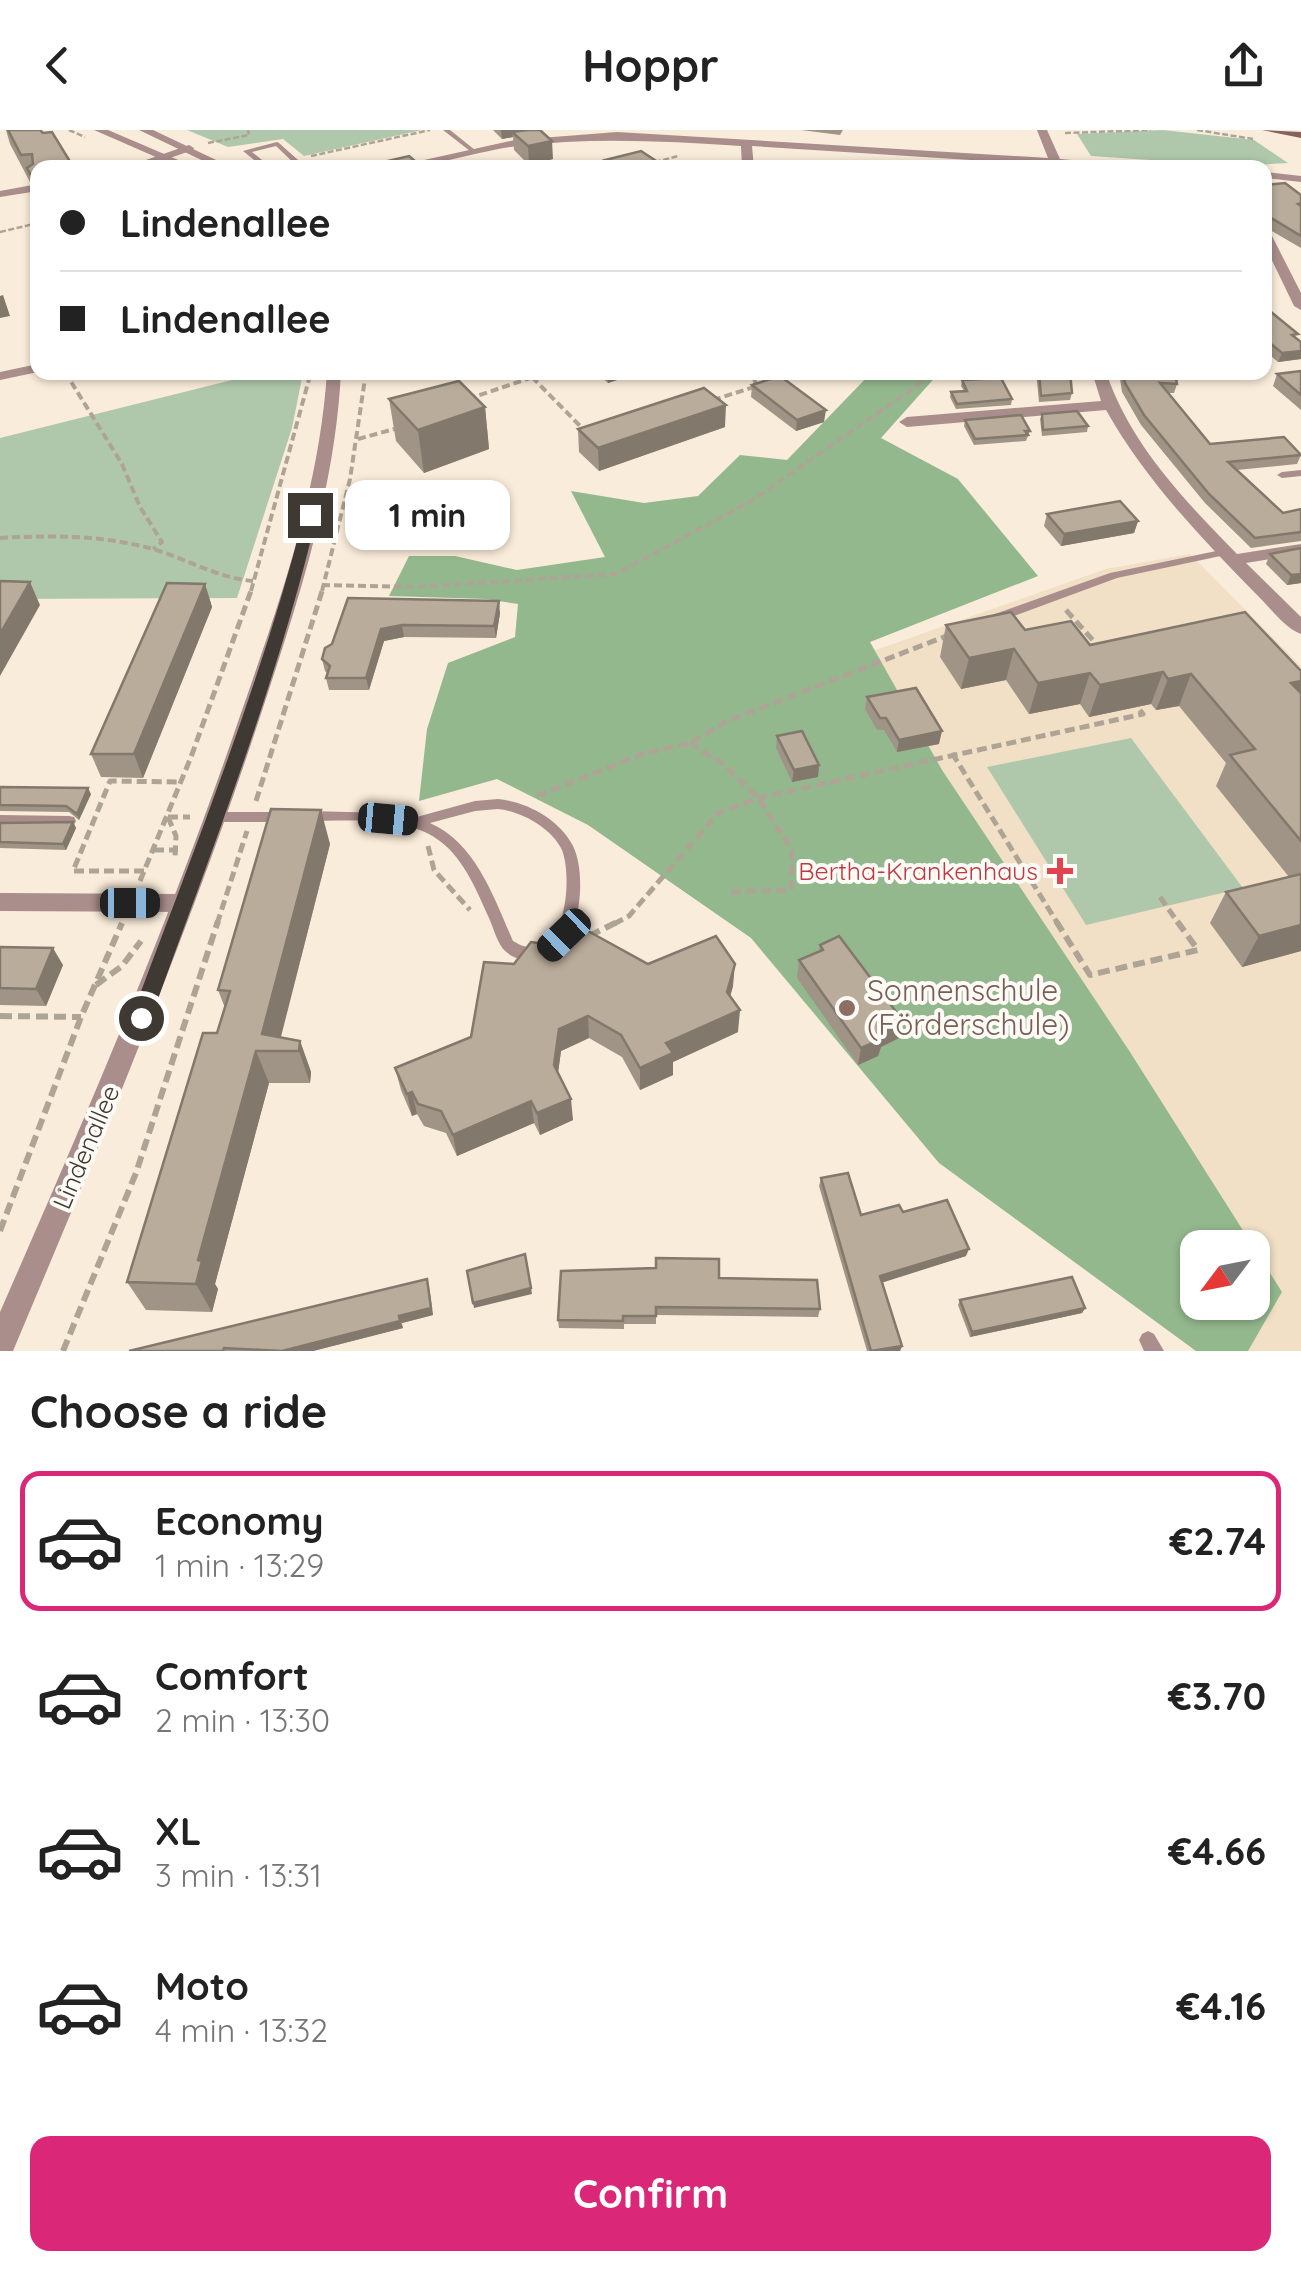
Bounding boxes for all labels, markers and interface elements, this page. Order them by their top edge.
text: Hoppr [582,37,719,93]
icon: back [30,38,85,93]
icon: share [1216,38,1271,93]
text: Lindenallee [120,199,331,247]
text: Lindenallee [120,295,331,343]
callout: 1 min [345,480,510,550]
route end [288,493,333,538]
text: 1 min [389,495,466,535]
car [357,801,419,837]
place label: Bertha-Krankenhaus [798,855,1038,886]
marker: Bertha-Krankenhaus [1047,858,1073,884]
car [100,888,160,918]
car [532,903,596,967]
place label: Sonnenschule (Förderschule) [867,971,1069,1043]
route start [119,996,164,1041]
marker: Sonnenschule (Förderschule) [836,997,858,1019]
street label: Lindenallee [46,1080,125,1213]
north arrow [1180,1230,1270,1320]
map controls [1180,1230,1270,1320]
text: Choose a ride [30,1383,327,1439]
icon: car [35,1496,125,1586]
text: Economy [155,1497,324,1545]
text: €2.74 [1169,1517,1266,1565]
text: 1 min · 13:29 [155,1545,324,1585]
icon: car [35,1651,125,1741]
text: Comfort [155,1652,309,1700]
text: €3.70 [1168,1672,1266,1720]
text: 2 min · 13:30 [155,1700,330,1740]
icon: car [35,1806,125,1896]
text: XL [155,1807,201,1855]
text: €4.66 [1168,1827,1266,1875]
text: 3 min · 13:31 [155,1855,322,1895]
icon: car [35,1961,125,2051]
text: Moto [155,1962,249,2010]
text: €4.16 [1176,1982,1266,2030]
text: 4 min · 13:32 [155,2010,328,2050]
button: Confirm [30,2136,1271,2251]

